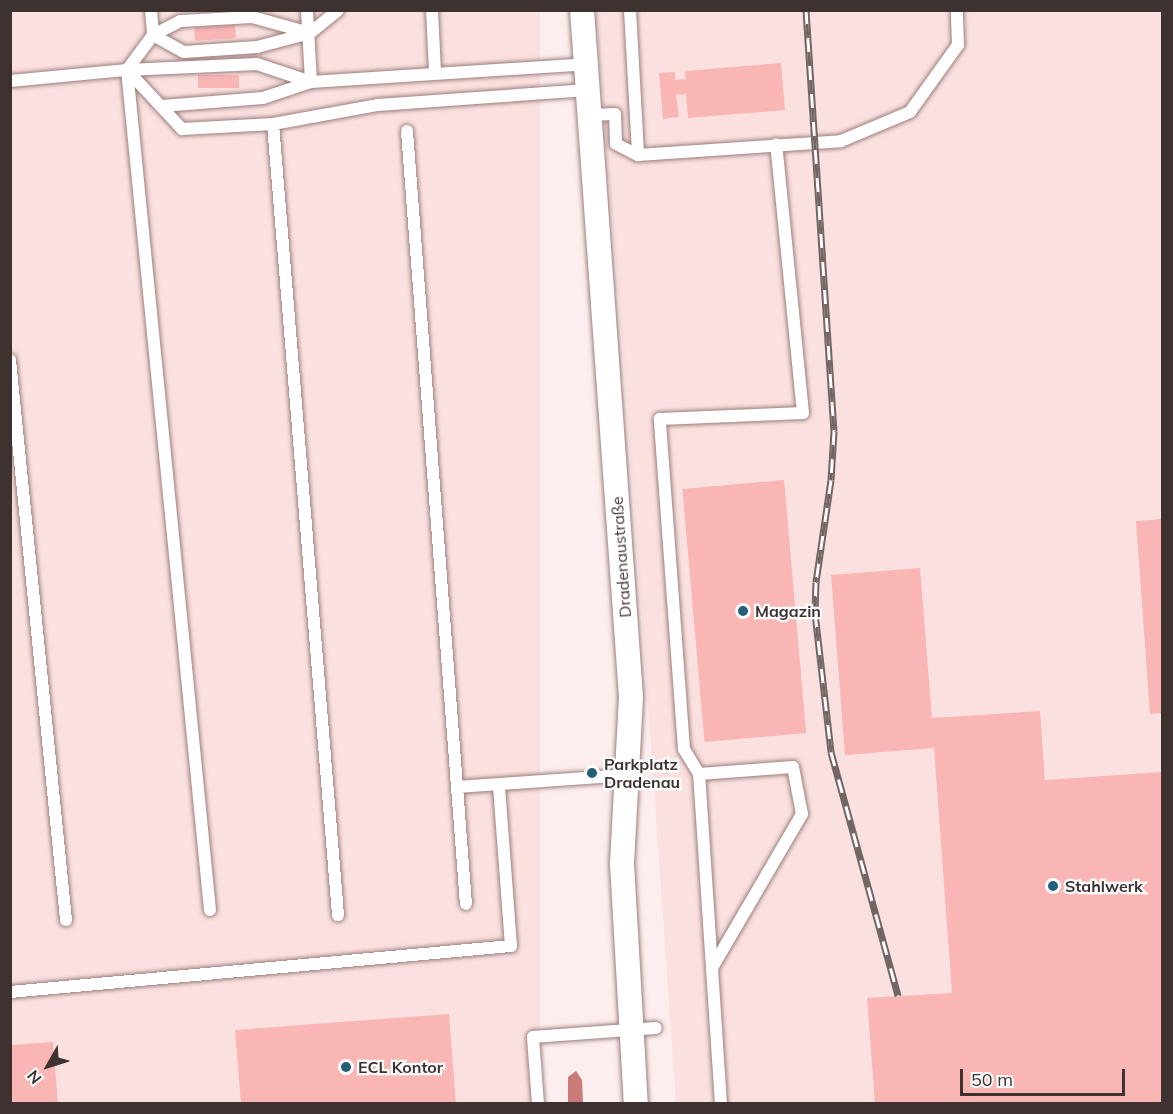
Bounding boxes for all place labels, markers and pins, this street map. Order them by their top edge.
place label: Magazin [755,601,821,621]
marker: Magazin [736,604,750,618]
place label: Parkplatz Dradenau [604,754,680,792]
marker: Parkplatz Dradenau [585,766,599,780]
place label: Stahlwerk [1065,876,1143,896]
marker: Stahlwerk [1046,879,1060,893]
place label: ECL Kontor [358,1057,443,1077]
marker: ECL Kontor [339,1060,353,1074]

